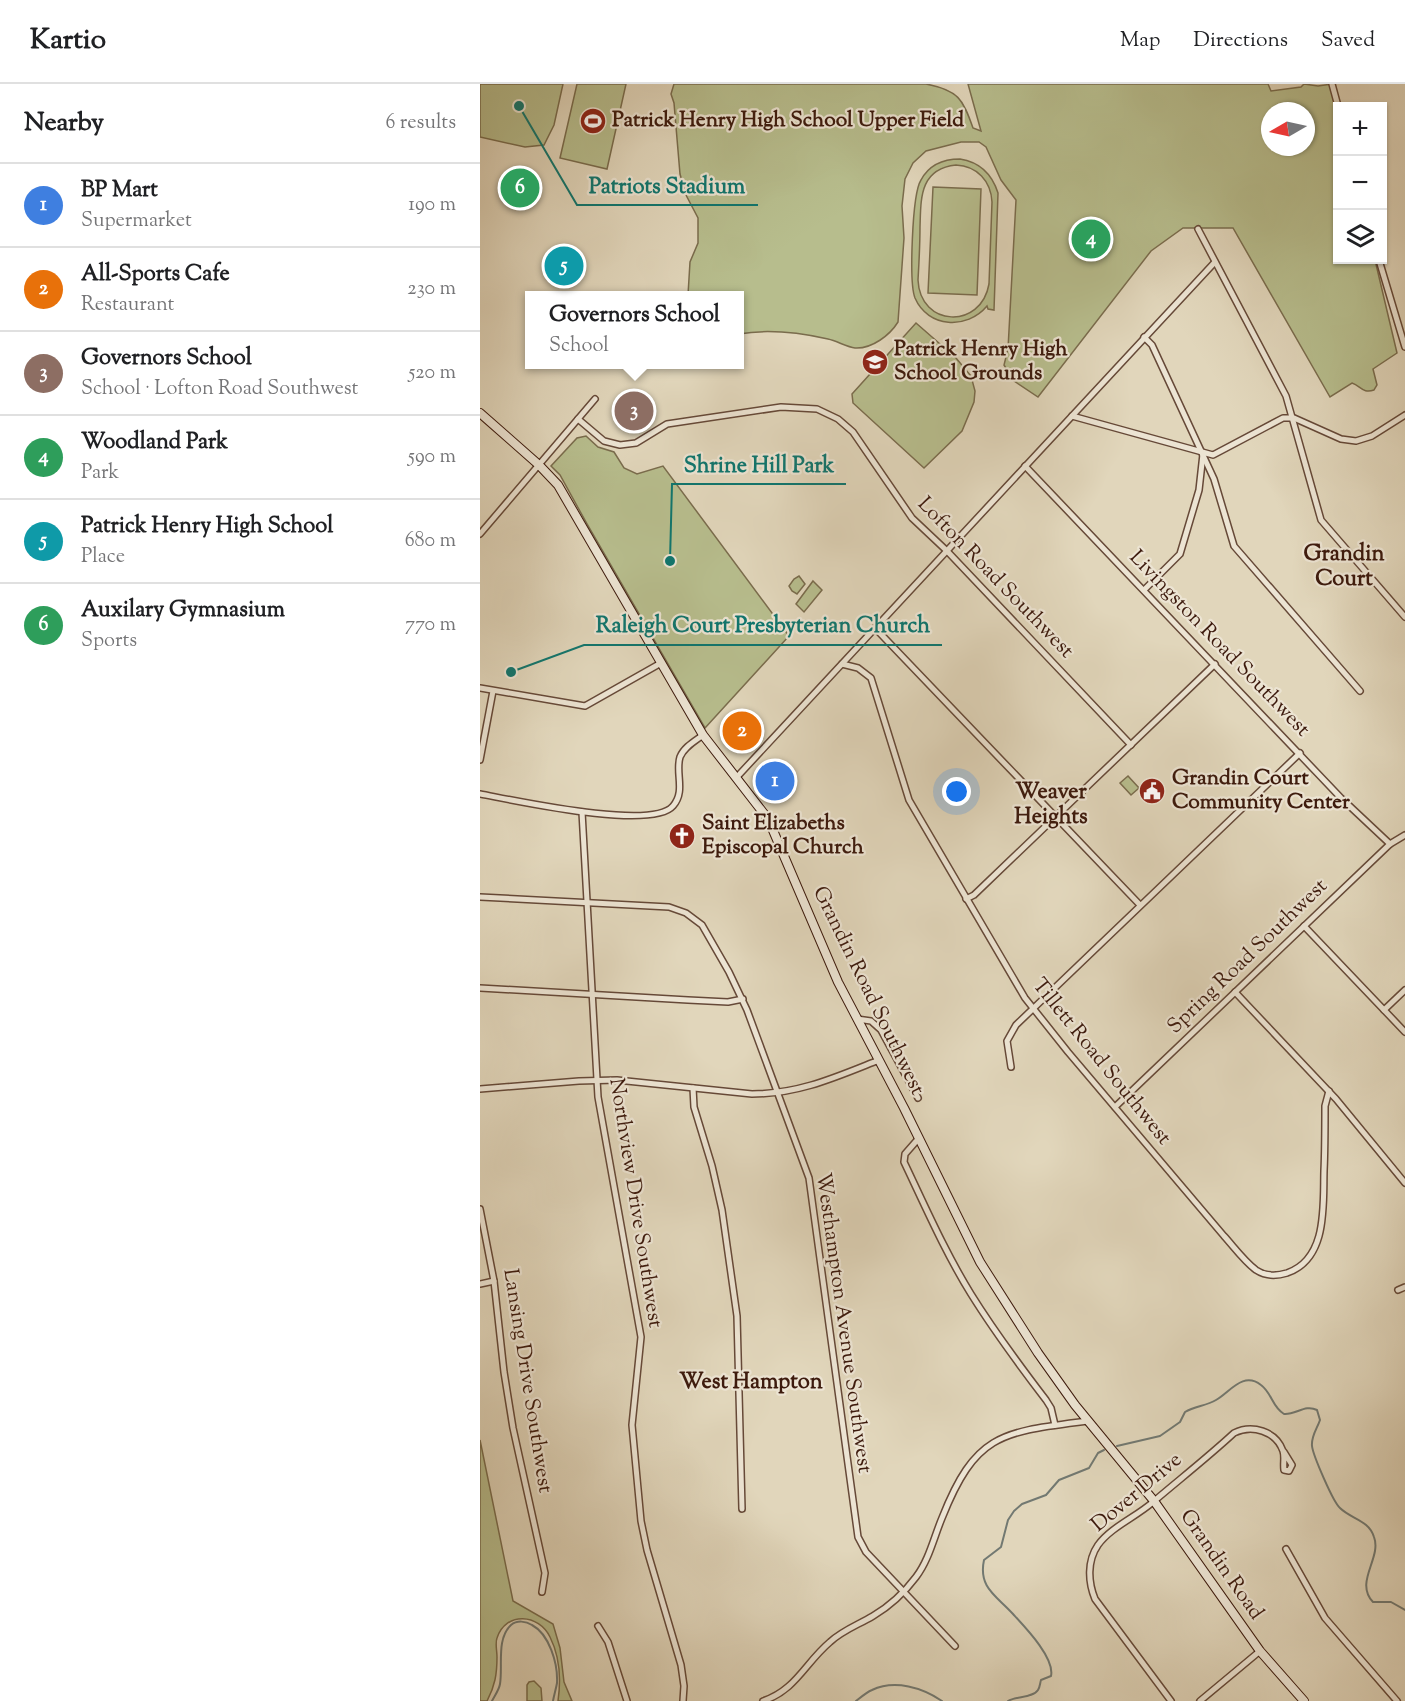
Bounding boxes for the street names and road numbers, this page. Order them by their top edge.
street label: Lofton Road Southwest [910,490,1080,666]
street label: Livingston Road Southwest [1122,544,1316,744]
street label: Spring Road Southwest [1161,872,1335,1042]
street label: Grandin Road Southwest [804,881,932,1101]
street label: Tillett Road Southwest [1024,972,1178,1152]
street label: Northview Drive Southwest [600,1076,670,1330]
street label: Westhampton Avenue Southwest [807,1171,879,1475]
street label: Lansing Drive Southwest [494,1267,560,1495]
street label: Dover Drive [1085,1446,1189,1540]
street label: Grandin Road [1172,1504,1270,1626]

